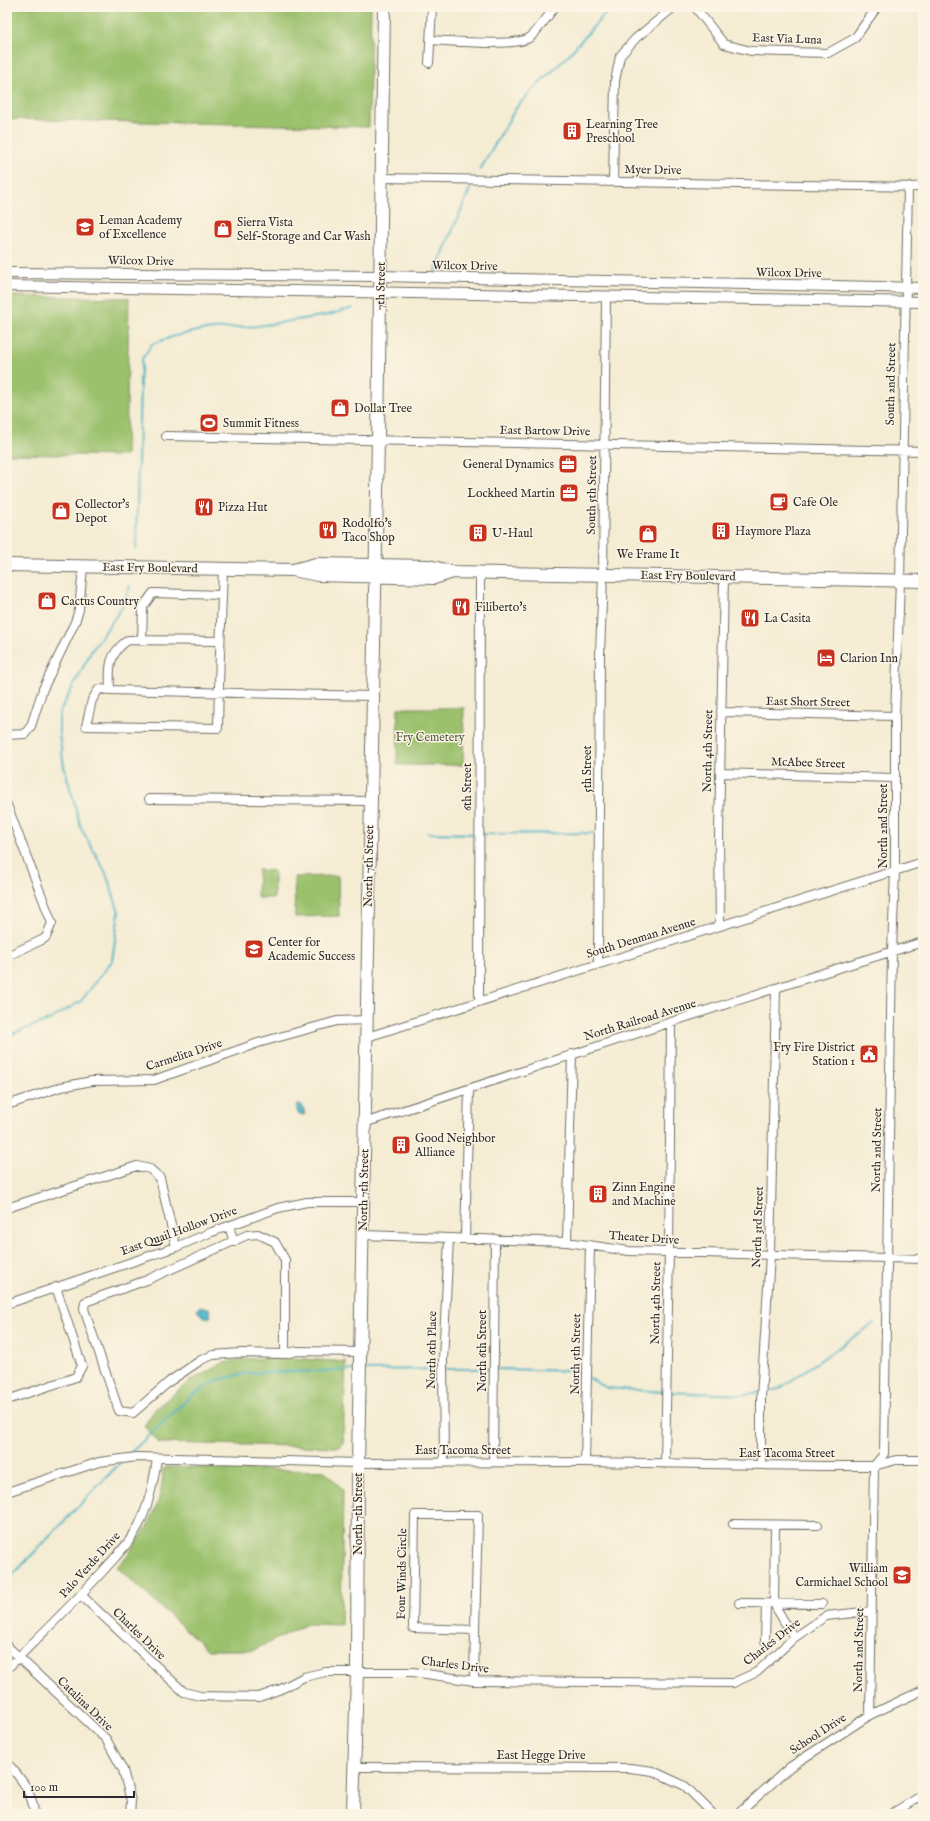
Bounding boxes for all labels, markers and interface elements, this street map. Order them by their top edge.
street label: East Via Luna [752,30,823,48]
place label: Learning Tree Preschool [586,117,659,146]
building icon: Learning Tree Preschool [561,120,583,142]
street label: Myer Drive [624,162,682,178]
place label: Leman Academy of Excellence [99,213,182,242]
place label: Sierra Vista Self-Storage and Car Wash [237,215,371,244]
school or university icon: Leman Academy of Excellence [74,216,96,238]
shop icon: Sierra Vista Self-Storage and Car Wash [212,218,234,240]
street label: Wilcox Drive [108,253,175,269]
street label: Wilcox Drive [432,258,499,274]
street label: 7th Street [373,262,389,310]
street label: Wilcox Drive [756,265,823,281]
street label: South 2nd Street [883,342,899,426]
shop icon: Dollar Tree [329,397,351,419]
place label: Dollar Tree [354,401,413,416]
sports icon: Summit Fitness [198,412,220,434]
place label: Summit Fitness [223,416,299,431]
street label: East Bartow Drive [499,423,591,439]
office icon: General Dynamics [557,453,579,475]
street label: South 5th Street [584,455,600,535]
place label: General Dynamics [463,457,554,472]
office icon: Lockheed Martin [558,482,580,504]
place label: Lockheed Martin [467,486,556,501]
cafe icon: Cafe Ole [768,491,790,513]
place label: Cafe Ole [793,495,838,510]
restaurant icon: Pizza Hut [193,496,215,518]
place label: Collector's Depot [75,497,130,527]
shop icon: Collector's Depot [50,500,72,522]
place label: Pizza Hut [218,500,268,515]
place label: Rodolfo's Taco Shop [342,516,395,546]
restaurant icon: Rodolfo's Taco Shop [317,519,339,541]
building icon: Haymore Plaza [710,520,732,542]
building icon: U-Haul [467,522,489,544]
shop icon: We Frame It [637,523,659,545]
place label: Haymore Plaza [735,524,811,539]
place label: U-Haul [492,526,533,541]
place label: We Frame It [617,547,679,562]
street label: East Fry Boulevard [102,560,198,576]
street label: East Fry Boulevard [640,568,736,584]
shop icon: Cactus Country [36,590,58,612]
place label: Cactus Country [61,594,139,609]
restaurant icon: Filiberto's [450,596,472,618]
place label: Filiberto's [475,600,527,615]
restaurant icon: La Casita [739,607,761,629]
place label: La Casita [764,611,812,626]
hotel icon: Clarion Inn [815,647,837,669]
place label: Clarion Inn [840,651,899,666]
street label: East Short Street [766,694,850,710]
street label: North 4th Street [700,709,716,793]
park label: Fry Cemetery [395,730,465,745]
street label: 5th Street [580,745,595,793]
street label: McAbee Street [771,754,845,772]
street label: 6th Street [460,763,475,811]
street label: North 2nd Street [876,784,891,868]
street label: North 7th Street [361,825,377,907]
street label: South Denman Avenue [584,914,698,962]
place label: Center for Academic Success [267,935,355,964]
school or university icon: Center for Academic Success [243,938,265,960]
street label: North Railroad Avenue [582,996,698,1044]
street label: Carmelita Drive [144,1035,224,1074]
place label: Fry Fire District Station 1 [773,1040,855,1069]
public building icon: Fry Fire District Station 1 [858,1043,880,1065]
street label: North 2nd Street [869,1107,885,1193]
place label: Good Neighbor Alliance [414,1131,496,1160]
building icon: Good Neighbor Alliance [390,1134,412,1156]
street label: North 7th Street [356,1149,372,1231]
place label: Zinn Engine and Machine [612,1180,676,1209]
building icon: Zinn Engine and Machine [587,1183,609,1205]
street label: North 3rd Street [749,1186,767,1268]
street label: East Quail Hollow Drive [119,1203,240,1259]
street label: Theater Drive [608,1228,680,1248]
street label: North 4th Street [648,1261,664,1345]
street label: North 6th Place [424,1310,440,1389]
street label: North 6th Street [475,1310,490,1392]
street label: North 5th Street [568,1313,584,1395]
street label: East Tacoma Street [415,1443,511,1458]
street label: East Tacoma Street [739,1446,835,1461]
street label: North 7th Street [351,1473,366,1555]
street label: Palo Verde Drive [56,1528,124,1601]
street label: Four Winds Circle [394,1528,410,1620]
place label: William Carmichael School [795,1561,889,1590]
school or university icon: William Carmichael School [891,1564,913,1586]
street label: Charles Drive [109,1605,169,1663]
street label: North 2nd Street [851,1607,867,1693]
street label: Charles Drive [741,1615,804,1669]
street label: Charles Drive [420,1653,490,1677]
street label: Catalina Drive [54,1674,116,1735]
street label: School Drive [787,1710,849,1758]
street label: East Hegge Drive [496,1748,586,1763]
scale bar [24,1773,134,1799]
text: 100 m [30,1780,58,1795]

